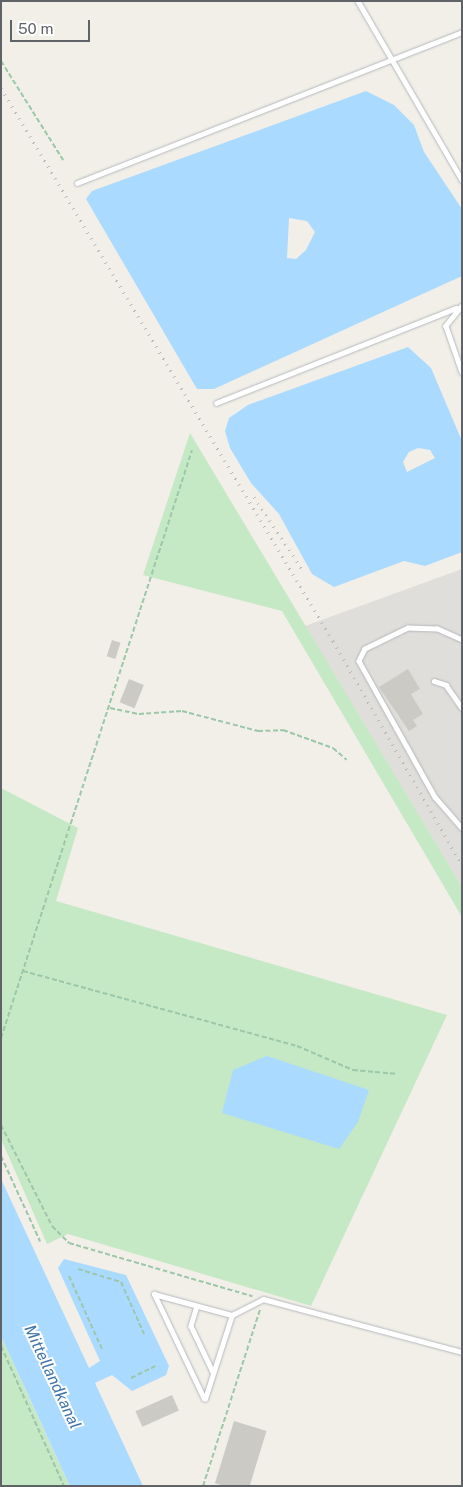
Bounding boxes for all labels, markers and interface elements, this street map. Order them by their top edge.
scale bar [12,10,92,42]
text: 50 m [18,20,53,37]
water label: Mittellandkanal [20,1322,84,1432]

